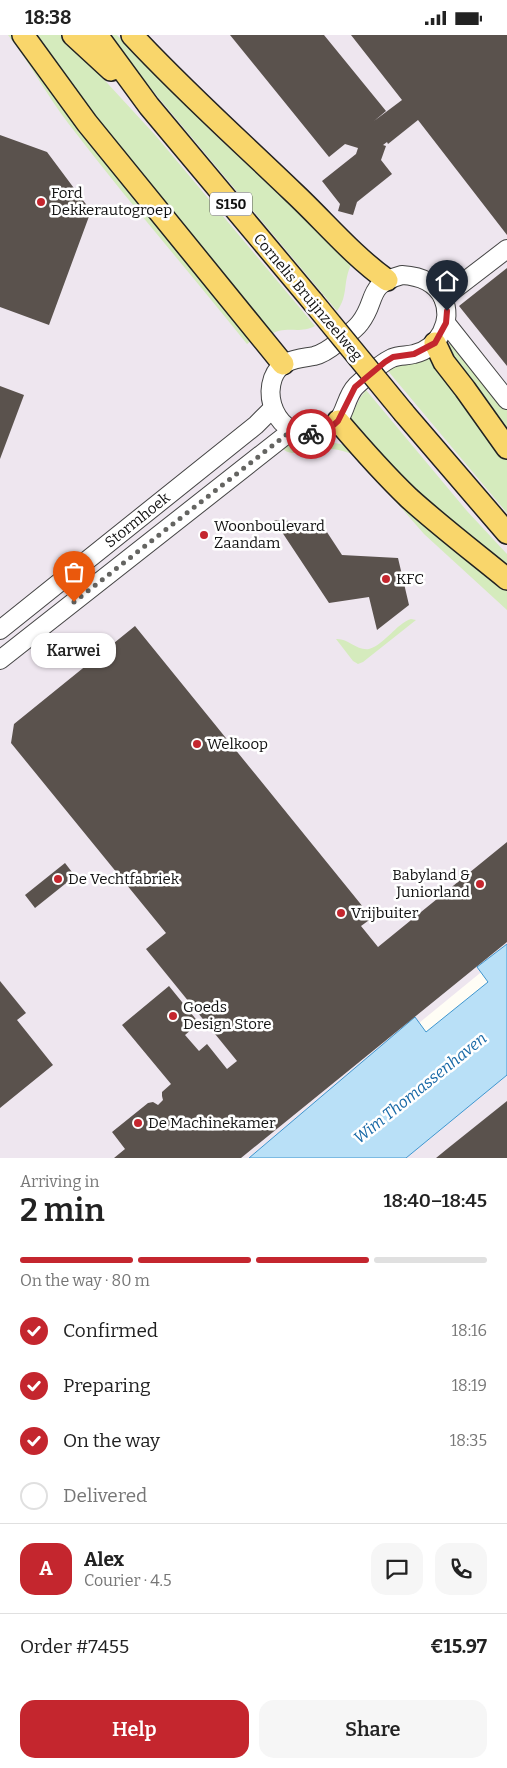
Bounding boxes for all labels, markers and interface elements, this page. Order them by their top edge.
text: 18:38 [25,6,71,29]
place label: Ford Dekkerautogroep [51,184,172,219]
road number: S150 [210,192,252,215]
marker: Ford Dekkerautogroep [35,196,47,208]
street label: Cornelis Bruijnzeelweg [250,230,366,364]
pin [426,260,468,311]
icon: home [433,267,461,295]
courier [286,409,336,459]
icon: bike [297,420,325,448]
street label: Stormhoek [101,488,174,551]
place label: Woonboulevard Zaandam [214,517,325,552]
marker: Woonboulevard Zaandam [198,529,210,541]
pin [53,551,95,602]
icon: bag [60,558,88,586]
place label: KFC [396,570,424,588]
marker: KFC [380,573,392,585]
callout: Karwei [32,632,116,667]
text: Karwei [46,641,101,660]
place label: Welkoop [207,735,268,753]
marker: Welkoop [191,738,203,750]
place label: Babyland & Juniorland [392,866,470,901]
place label: De Vechtfabriek [68,870,180,888]
marker: De Vechtfabriek [52,873,64,885]
marker: Babyland & Juniorland [474,878,486,890]
place label: Vrijbuiter [351,904,419,922]
marker: Vrijbuiter [335,907,347,919]
place label: Goeds Design Store [183,998,271,1033]
marker: Goeds Design Store [167,1010,179,1022]
water label: Wim Thomassenhaven [350,1029,490,1147]
place label: De Machinekamer [148,1114,276,1132]
marker: De Machinekamer [132,1117,144,1129]
text: Arriving in [20,1172,99,1191]
text: 18:40–18:45 [383,1189,487,1212]
text: 2 min [20,1191,105,1229]
text: On the way · 80 m [20,1271,150,1290]
icon: check [20,1317,48,1345]
text: Confirmed [63,1319,158,1342]
text: 18:16 [452,1321,487,1340]
icon: check [20,1372,48,1400]
text: Preparing [63,1374,151,1397]
text: 18:19 [452,1376,487,1395]
icon: check [20,1427,48,1455]
text: On the way [63,1429,160,1452]
text: 18:35 [450,1431,487,1450]
text: Delivered [63,1484,147,1507]
button: chat [371,1543,423,1595]
button: phone [435,1543,487,1595]
text: Alex [84,1548,124,1571]
text: A [39,1557,53,1580]
text: Courier · 4.5 [84,1571,172,1590]
text: Order #7455 [20,1635,129,1658]
text: €15.97 [430,1635,487,1658]
button: Help [20,1700,249,1758]
button: Share [259,1700,487,1758]

